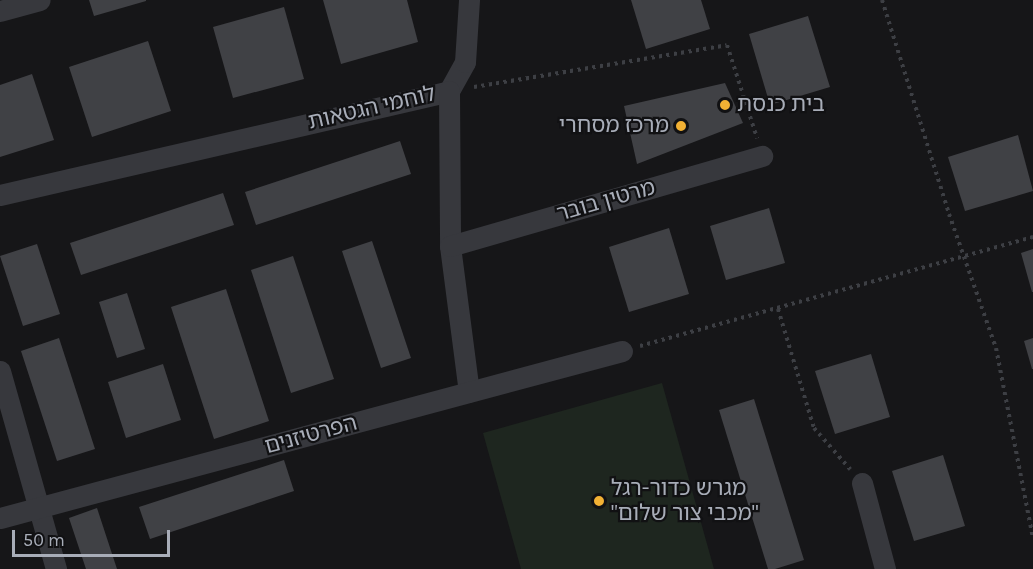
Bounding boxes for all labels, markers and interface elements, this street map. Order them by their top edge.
street label: לוחמי הגטאות [306,81,438,135]
place label: בית כנסת [737,92,825,118]
marker: בית כנסת [718,98,732,112]
place label: מרכז מסחרי [559,113,669,139]
marker: מרכז מסחרי [674,119,688,133]
street label: מרטין בובר [554,174,658,228]
street label: הפרטיזנים [262,410,360,460]
place label: מגרש כדור-רגל "מכבי צור שלום" [611,475,758,526]
marker: מגרש כדור-רגל "מכבי צור שלום" [592,494,606,508]
scale bar [15,518,172,556]
text: 50 m [23,529,65,551]

